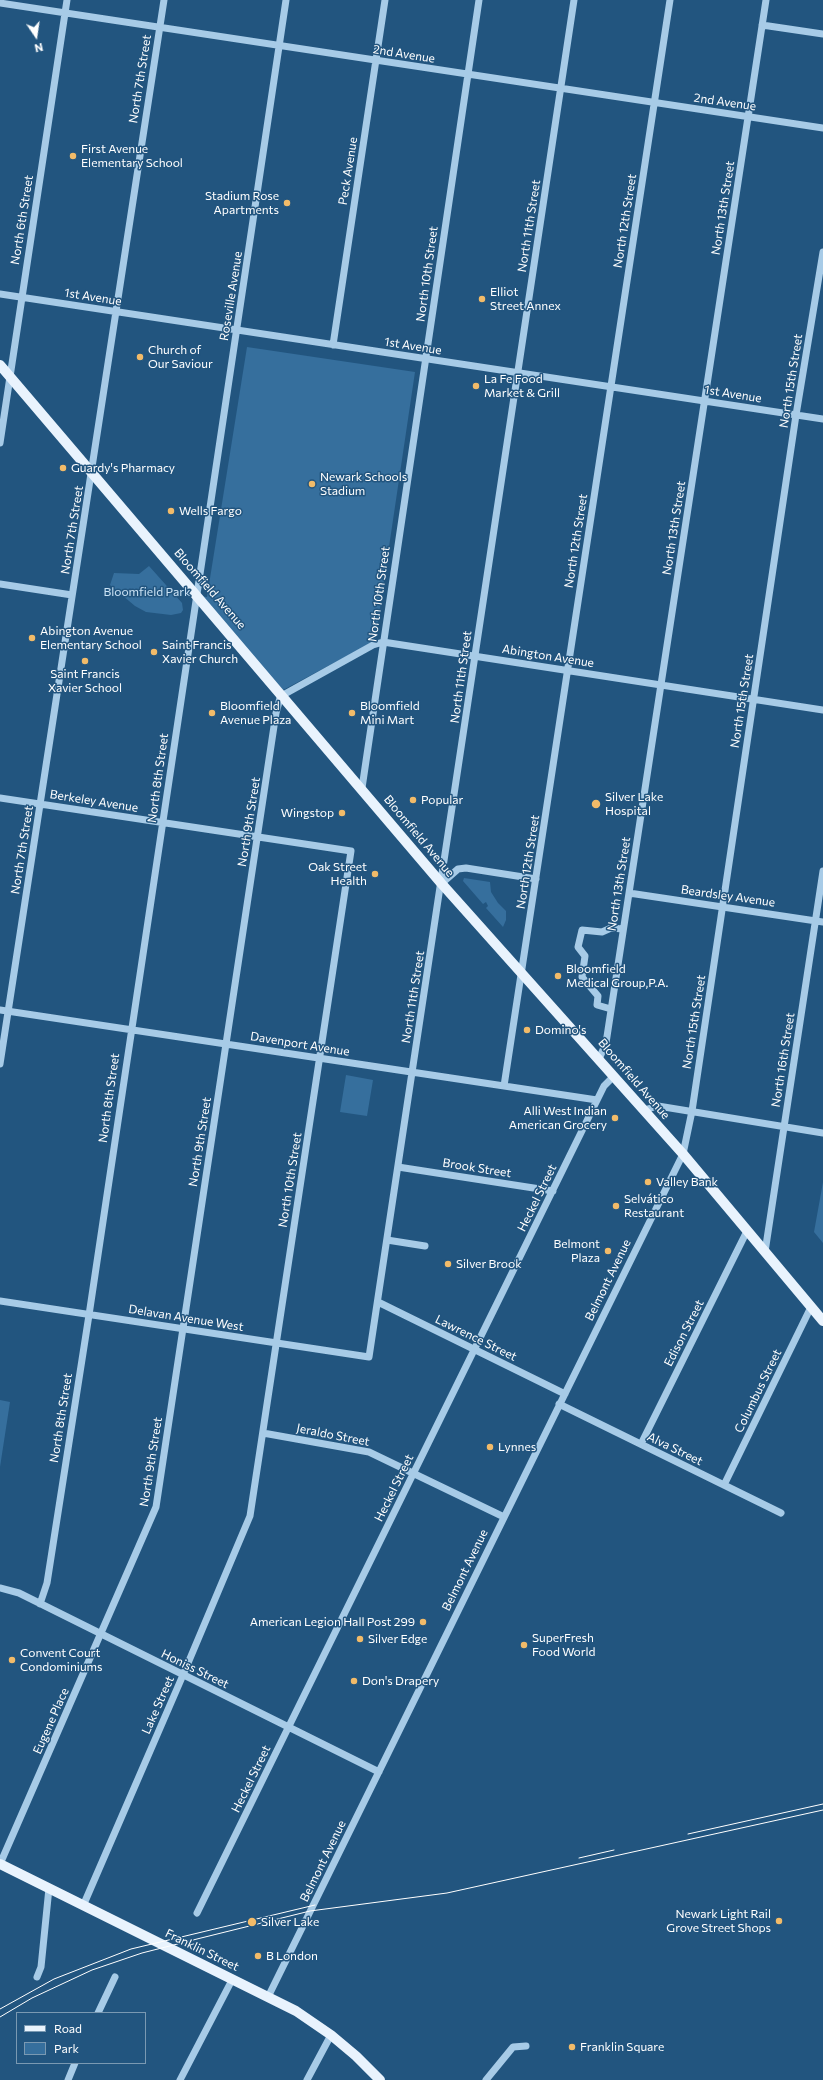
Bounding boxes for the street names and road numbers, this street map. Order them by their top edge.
street label: North 7th Street [126,34,154,124]
street label: 2nd Avenue [372,42,436,66]
street label: 2nd Avenue [693,91,757,113]
street label: Peck Avenue [336,136,360,206]
street label: North 13th Street [708,160,738,256]
street label: North 12th Street [610,173,640,269]
street label: North 6th Street [8,174,36,266]
street label: North 11th Street [515,179,543,273]
street label: North 10th Street [413,225,441,323]
street label: Roseville Avenue [217,250,245,342]
street label: 1st Avenue [63,285,123,309]
street label: North 15th Street [776,333,806,429]
street label: 1st Avenue [383,334,443,358]
street label: 1st Avenue [703,382,763,406]
street label: North 13th Street [659,480,689,576]
street label: North 7th Street [58,485,86,575]
street label: North 12th Street [561,493,591,589]
street label: North 10th Street [365,545,393,643]
street label: Bloomfield Avenue [171,546,249,632]
street label: North 11th Street [447,630,475,724]
street label: Abington Avenue [501,642,595,670]
street label: North 15th Street [727,653,757,749]
street label: North 8th Street [145,732,171,824]
street label: North 9th Street [235,776,263,868]
street label: Berkeley Avenue [49,787,139,815]
street label: Bloomfield Avenue [381,792,457,880]
street label: North 7th Street [8,805,36,895]
street label: North 12th Street [513,814,543,910]
street label: North 13th Street [604,836,634,932]
street label: Beardsley Avenue [680,882,776,910]
street label: North 11th Street [399,950,427,1044]
street label: North 15th Street [679,974,709,1070]
street label: North 16th Street [768,1012,798,1108]
street label: Davenport Avenue [249,1029,351,1059]
street label: Bloomfield Avenue [595,1036,673,1122]
street label: North 8th Street [96,1052,122,1144]
street label: North 9th Street [186,1096,214,1188]
street label: North 10th Street [275,1131,305,1229]
street label: Brook Street [442,1155,512,1181]
street label: Heckel Street [515,1162,559,1234]
street label: Belmont Avenue [582,1237,634,1323]
street label: Edison Street [661,1297,707,1369]
street label: Delavan Avenue West [127,1302,245,1334]
street label: Lawrence Street [433,1312,519,1364]
street label: Columbus Street [732,1347,784,1435]
street label: North 8th Street [47,1372,75,1464]
street label: North 9th Street [137,1416,165,1508]
street label: Jeraldo Street [295,1421,371,1449]
street label: Alva Street [645,1429,705,1469]
street label: Heckel Street [372,1452,416,1524]
street label: Belmont Avenue [439,1527,491,1613]
street label: Honiss Street [159,1646,231,1692]
street label: Lake Street [139,1674,177,1736]
street label: Eugene Place [30,1686,72,1756]
street label: Heckel Street [229,1743,273,1815]
street label: Belmont Avenue [297,1818,349,1904]
street label: Franklin Street [163,1926,241,1974]

